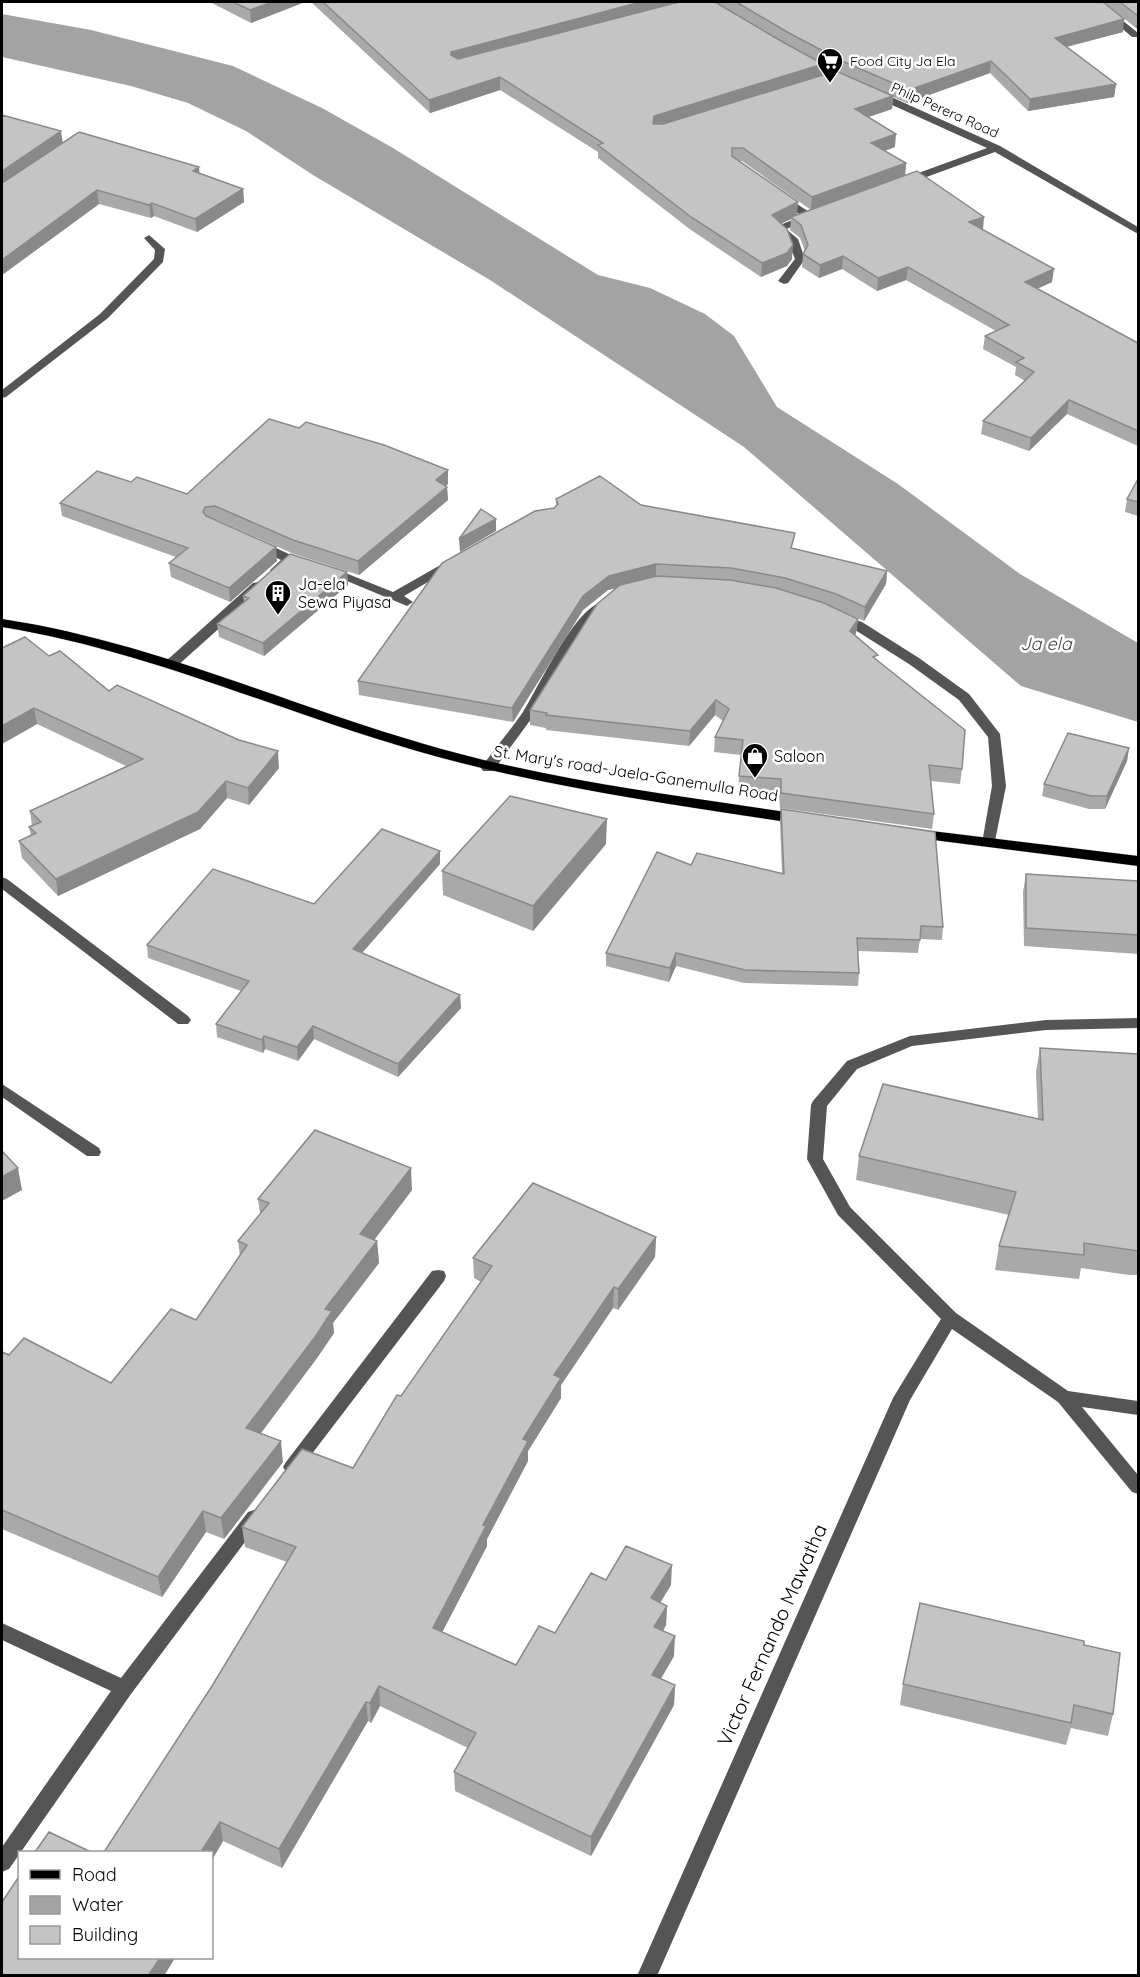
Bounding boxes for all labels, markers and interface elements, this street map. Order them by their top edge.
supermarket icon: Food City Ja Ela [815,46,845,84]
place label: Food City Ja Ela [850,52,956,70]
street label: Philp Perera Road [888,78,1002,142]
place label: Ja-ela Sewa Piyasa [298,574,391,612]
building icon: Ja-ela Sewa Piyasa [263,578,293,616]
water label: Ja ela [1020,632,1073,655]
street label: St. Mary's road-Jaela-Ganemulla Road [492,741,780,805]
shop icon: Saloon [740,741,770,779]
place label: Saloon [774,746,825,766]
street label: Victor Fernando Mawatha [711,1520,832,1750]
legend [18,1851,213,1959]
text: Road [72,1863,117,1886]
text: Water [72,1893,123,1916]
text: Building [72,1923,138,1946]

